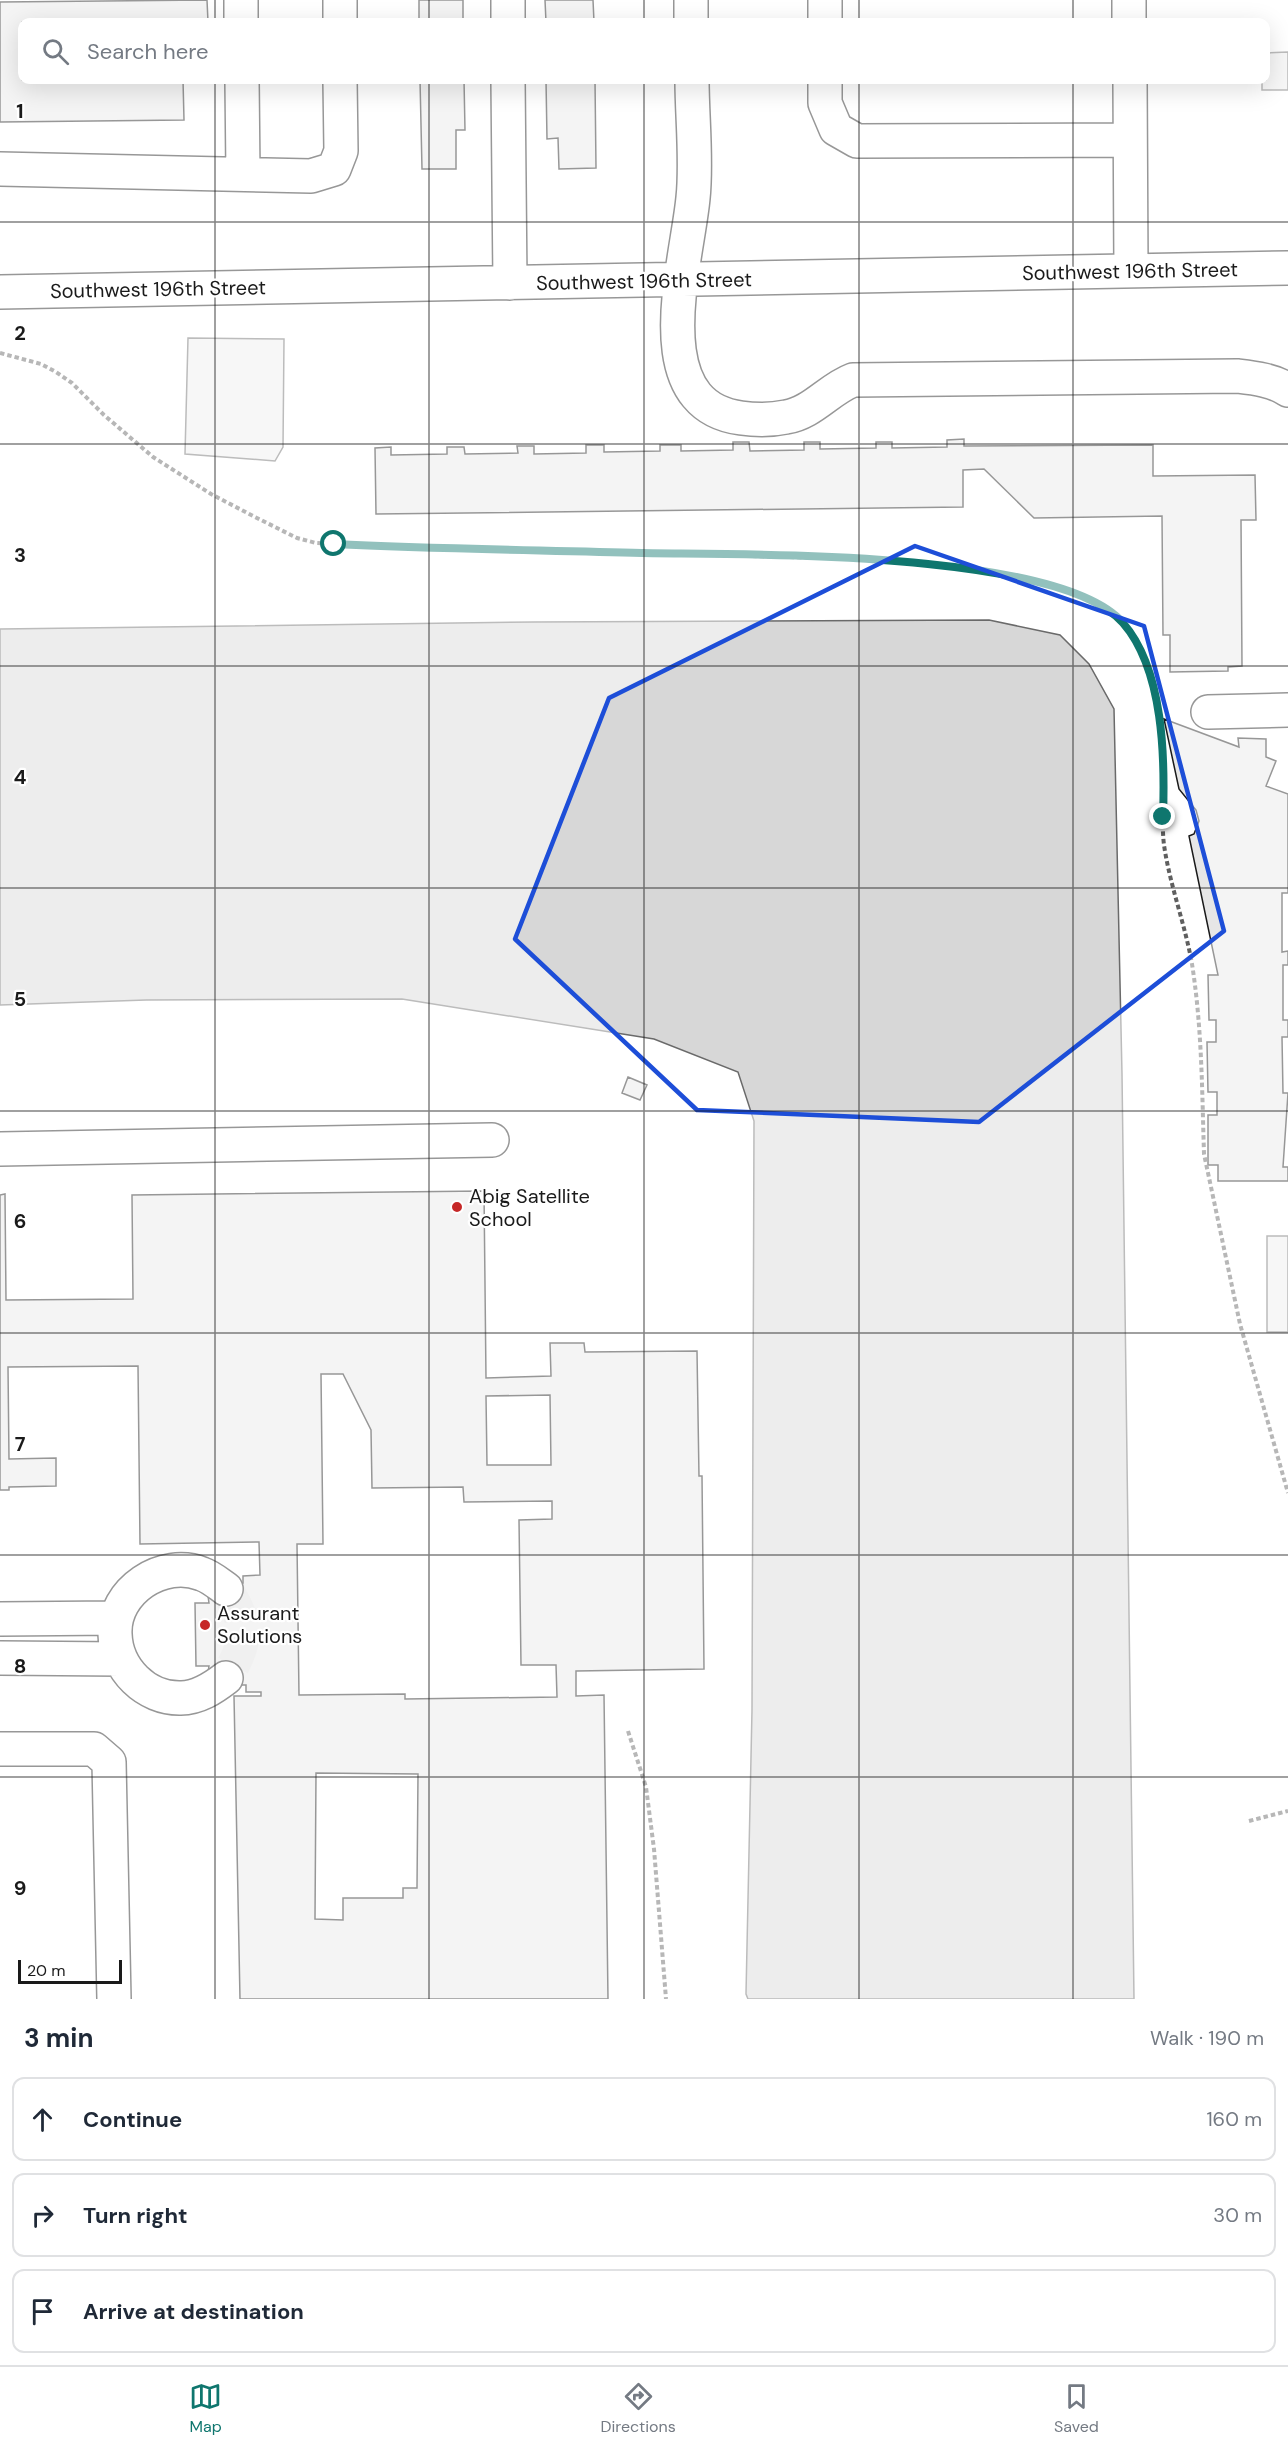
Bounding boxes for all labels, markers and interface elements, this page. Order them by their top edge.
search box [18,18,1270,84]
icon: search [39,35,72,68]
text: Search here [87,37,208,66]
text: 1 [16,98,24,124]
street label: Southwest 196th Street [1022,256,1238,286]
street label: Southwest 196th Street [536,266,752,296]
street label: Southwest 196th Street [50,274,266,304]
text: 2 [14,320,26,346]
route start [320,530,346,556]
text: 3 [14,542,26,568]
text: 4 [14,764,27,790]
route end [1149,803,1175,829]
text: 5 [14,986,26,1012]
place label: Abig Satellite School [469,1183,590,1232]
marker: Abig Satellite School [450,1200,464,1214]
text: 6 [14,1208,26,1234]
text: 7 [15,1431,26,1457]
place label: Assurant Solutions [217,1600,302,1649]
marker: Assurant Solutions [198,1618,212,1632]
text: 8 [14,1653,26,1679]
text: 9 [14,1875,26,1901]
scale bar [18,1957,122,1984]
text: 20 m [27,1960,66,1981]
text: 3 min [24,2021,93,2055]
text: Walk · 190 m [1150,2025,1264,2051]
icon: ahead [26,2103,59,2136]
text: Continue [83,2105,182,2134]
text: 160 m [1206,2106,1262,2132]
icon: right [26,2199,59,2232]
text: Turn right [83,2201,188,2230]
text: 30 m [1213,2202,1262,2228]
icon: arrive [26,2295,59,2328]
text: Arrive at destination [83,2297,304,2326]
tab: Map [189,2380,222,2437]
tab: Directions [600,2380,676,2437]
tab: Saved [1054,2380,1099,2437]

